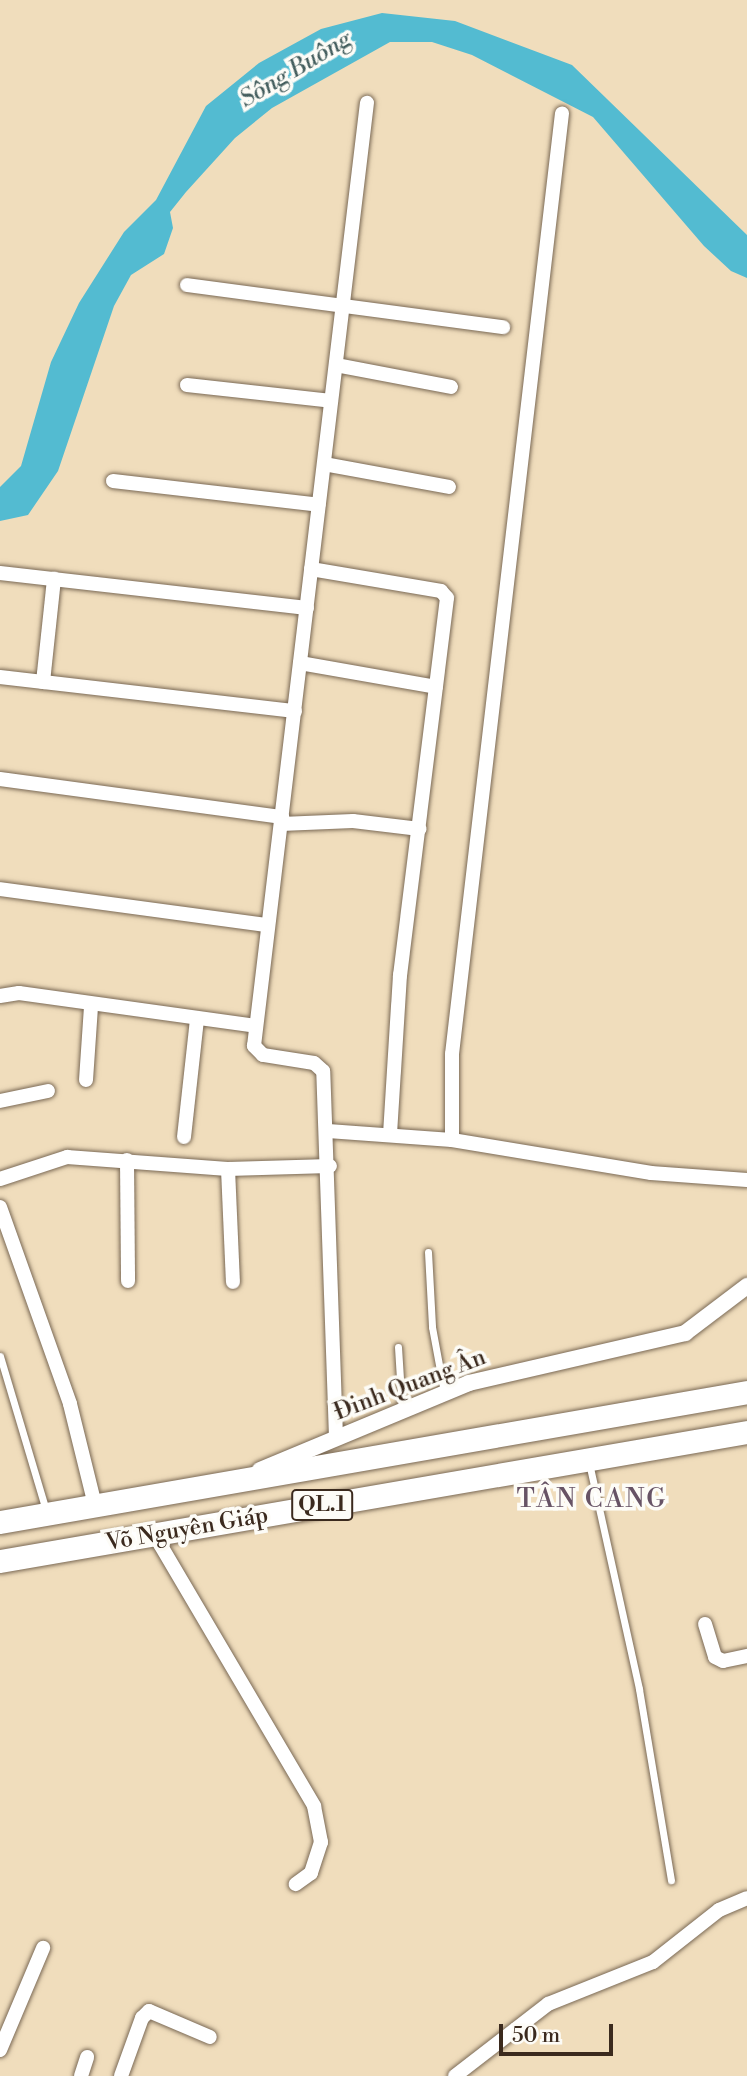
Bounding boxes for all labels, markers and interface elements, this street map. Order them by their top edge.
water label: Sông Buông [235,25,357,115]
street label: Đinh Quang Ân [330,1343,490,1427]
district label: TÂN CANG [518,1484,666,1516]
road number: QL.1 [290,1488,354,1522]
street label: Võ Nguyên Giáp [104,1501,270,1557]
scale bar [502,2010,616,2054]
text: 50 m [512,2023,560,2049]

